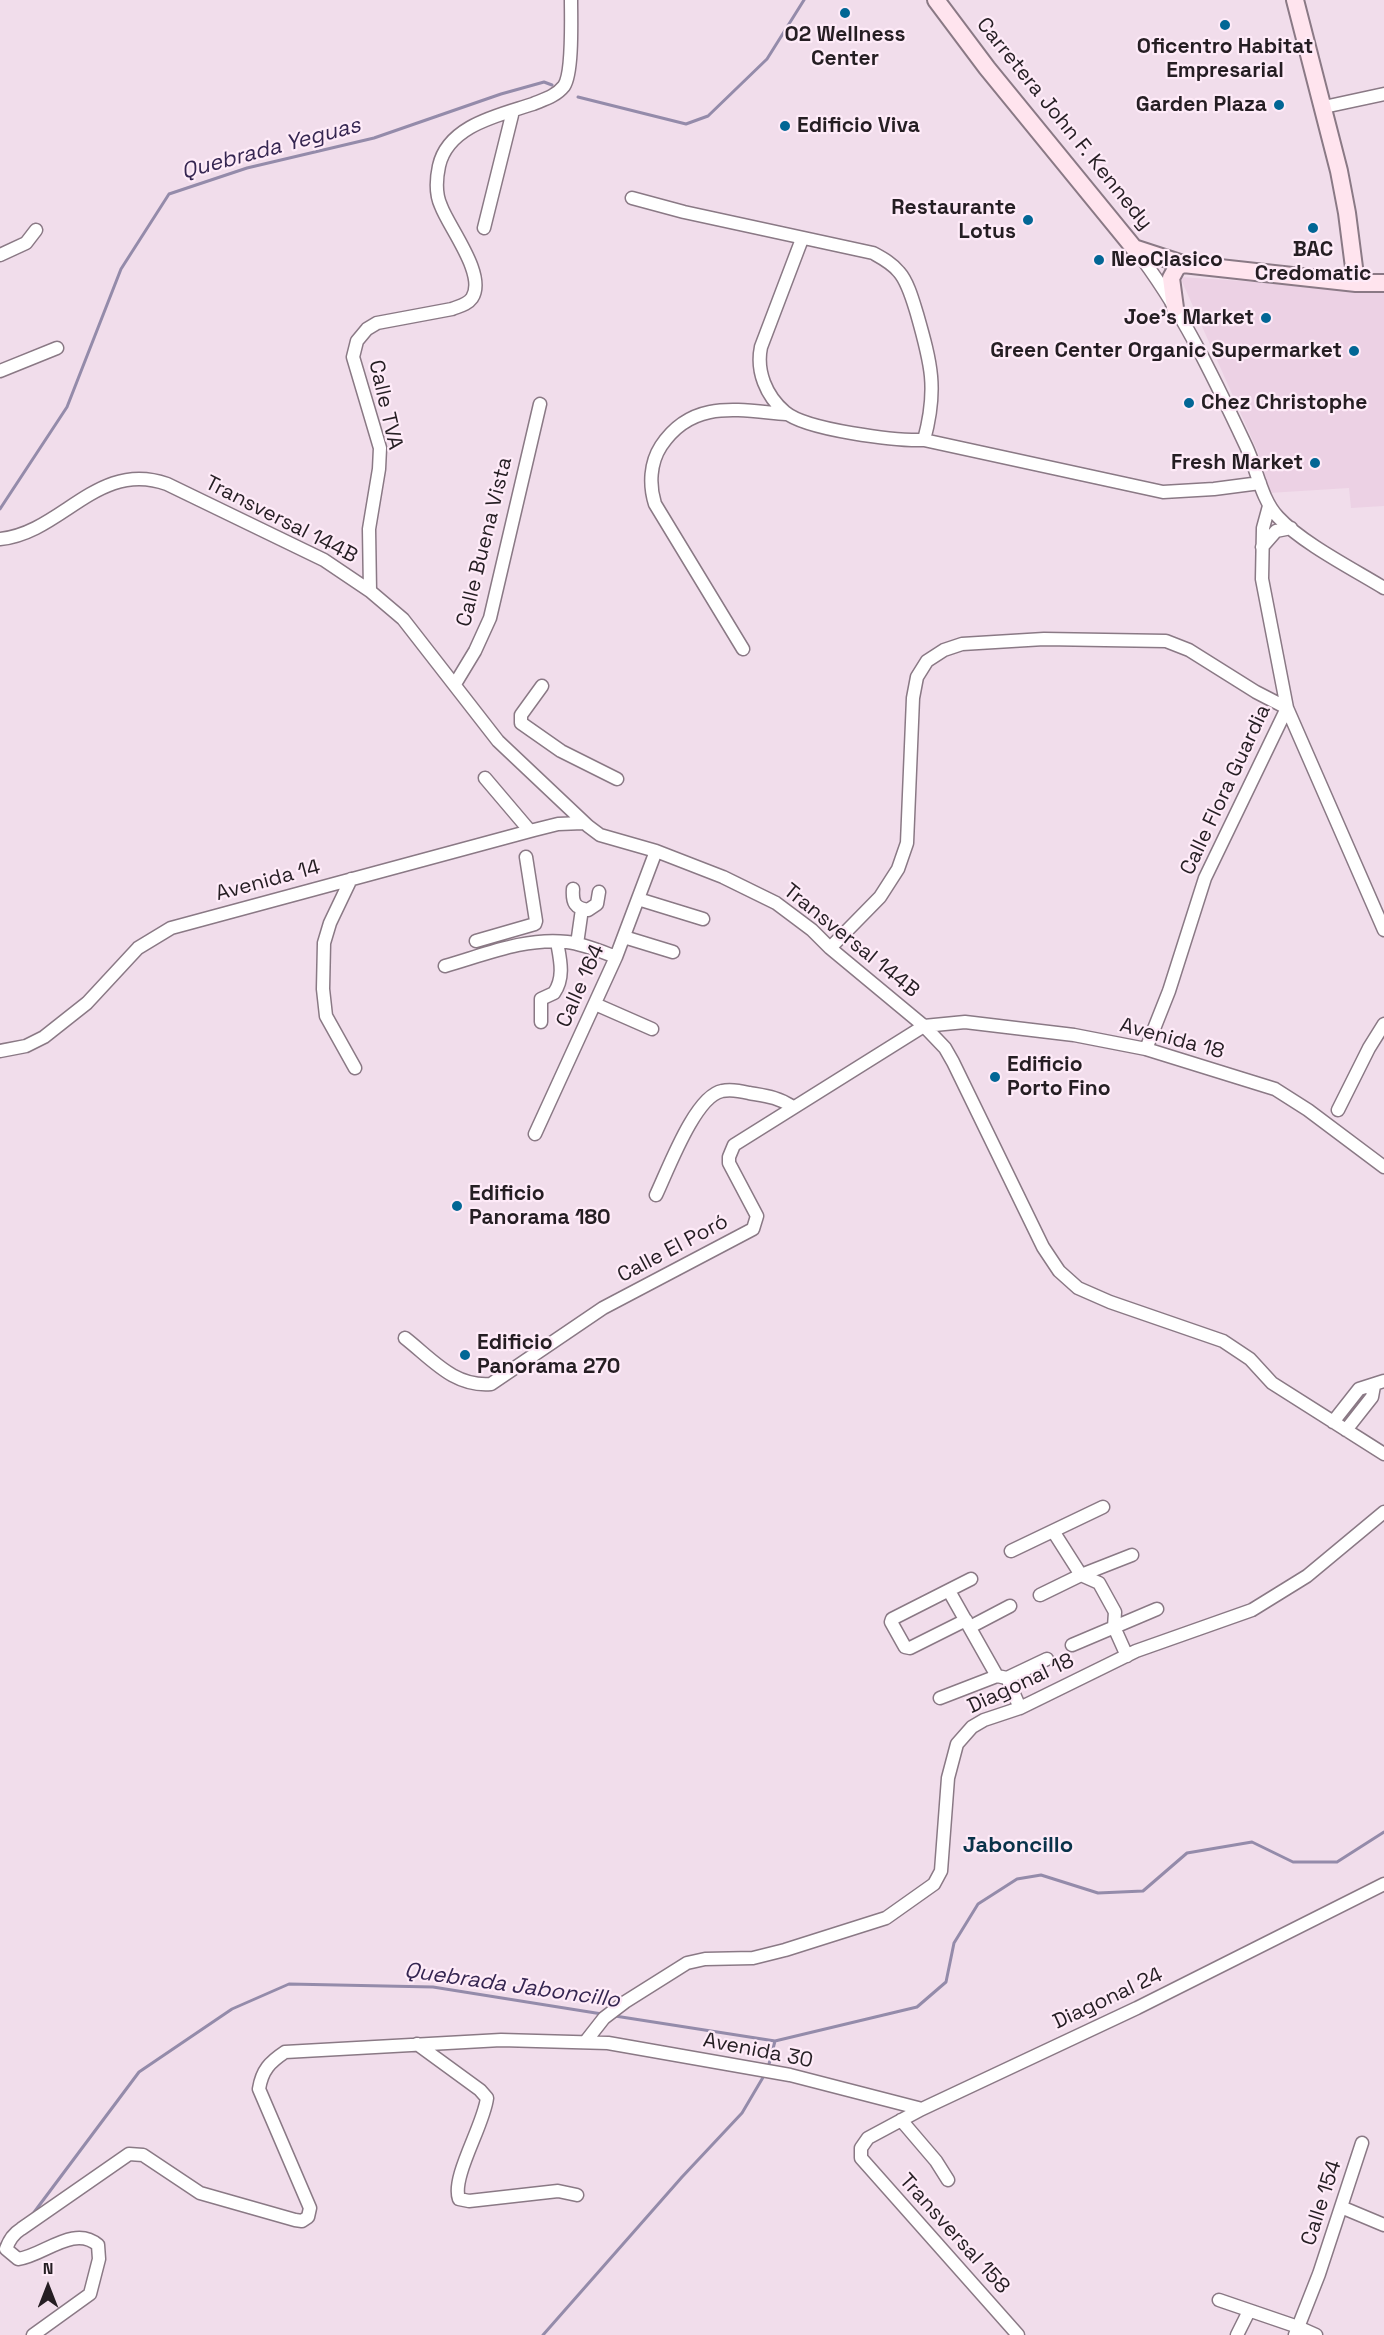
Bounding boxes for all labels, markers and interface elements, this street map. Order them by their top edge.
marker: O2 Wellness Center [838,6,852,20]
street label: Carretera John F. Kennedy [971,13,1157,235]
marker: Oficentro Habitat Empresarial [1218,18,1232,32]
place label: O2 Wellness Center [784,22,906,72]
place label: Oficentro Habitat Empresarial [1137,34,1313,84]
place label: Garden Plaza [1136,92,1267,118]
marker: Garden Plaza [1272,98,1286,112]
water label: Quebrada Yeguas [179,112,363,186]
place label: Edificio Viva [797,113,920,139]
marker: Edificio Viva [778,119,792,133]
place label: Restaurante Lotus [891,195,1016,245]
marker: Restaurante Lotus [1021,213,1035,227]
marker: BAC Credomatic [1306,221,1320,235]
place label: BAC Credomatic [1255,237,1371,287]
place label: NeoClasico [1111,247,1223,273]
marker: NeoClasico [1092,253,1106,267]
place label: Joe's Market [1124,305,1254,331]
marker: Joe's Market [1259,311,1273,325]
place label: Green Center Organic Supermarket [990,338,1342,364]
marker: Green Center Organic Supermarket [1347,344,1361,358]
street label: Calle TVA [362,358,408,452]
place label: Chez Christophe [1201,390,1367,416]
marker: Chez Christophe [1182,396,1196,410]
place label: Fresh Market [1171,450,1303,476]
street label: Calle Buena Vista [452,455,518,629]
marker: Fresh Market [1308,456,1322,470]
street label: Transversal 144B [201,471,361,569]
street label: Calle Flora Guardia [1175,701,1277,879]
street label: Avenida 14 [213,855,323,907]
street label: Transversal 144B [778,879,924,1003]
street label: Calle 164 [552,940,610,1032]
street label: Avenida 18 [1117,1013,1227,1065]
place label: Edificio Porto Fino [1007,1052,1111,1102]
marker: Edificio Porto Fino [988,1070,1002,1084]
place label: Edificio Panorama 180 [469,1181,611,1231]
marker: Edificio Panorama 180 [450,1199,464,1213]
street label: Calle El Poró [613,1209,733,1289]
place label: Edificio Panorama 270 [477,1330,620,1380]
marker: Edificio Panorama 270 [458,1348,472,1362]
street label: Diagonal 18 [964,1648,1078,1720]
district label: Jaboncillo [963,1833,1073,1859]
water label: Quebrada Jaboncillo [402,1958,622,2014]
street label: Diagonal 24 [1049,1963,1167,2035]
street label: Avenida 30 [701,2028,815,2074]
street label: Calle 154 [1296,2157,1348,2249]
street label: Transversal 158 [893,2169,1015,2299]
north arrow [18,2257,78,2317]
text: N [43,2258,53,2279]

